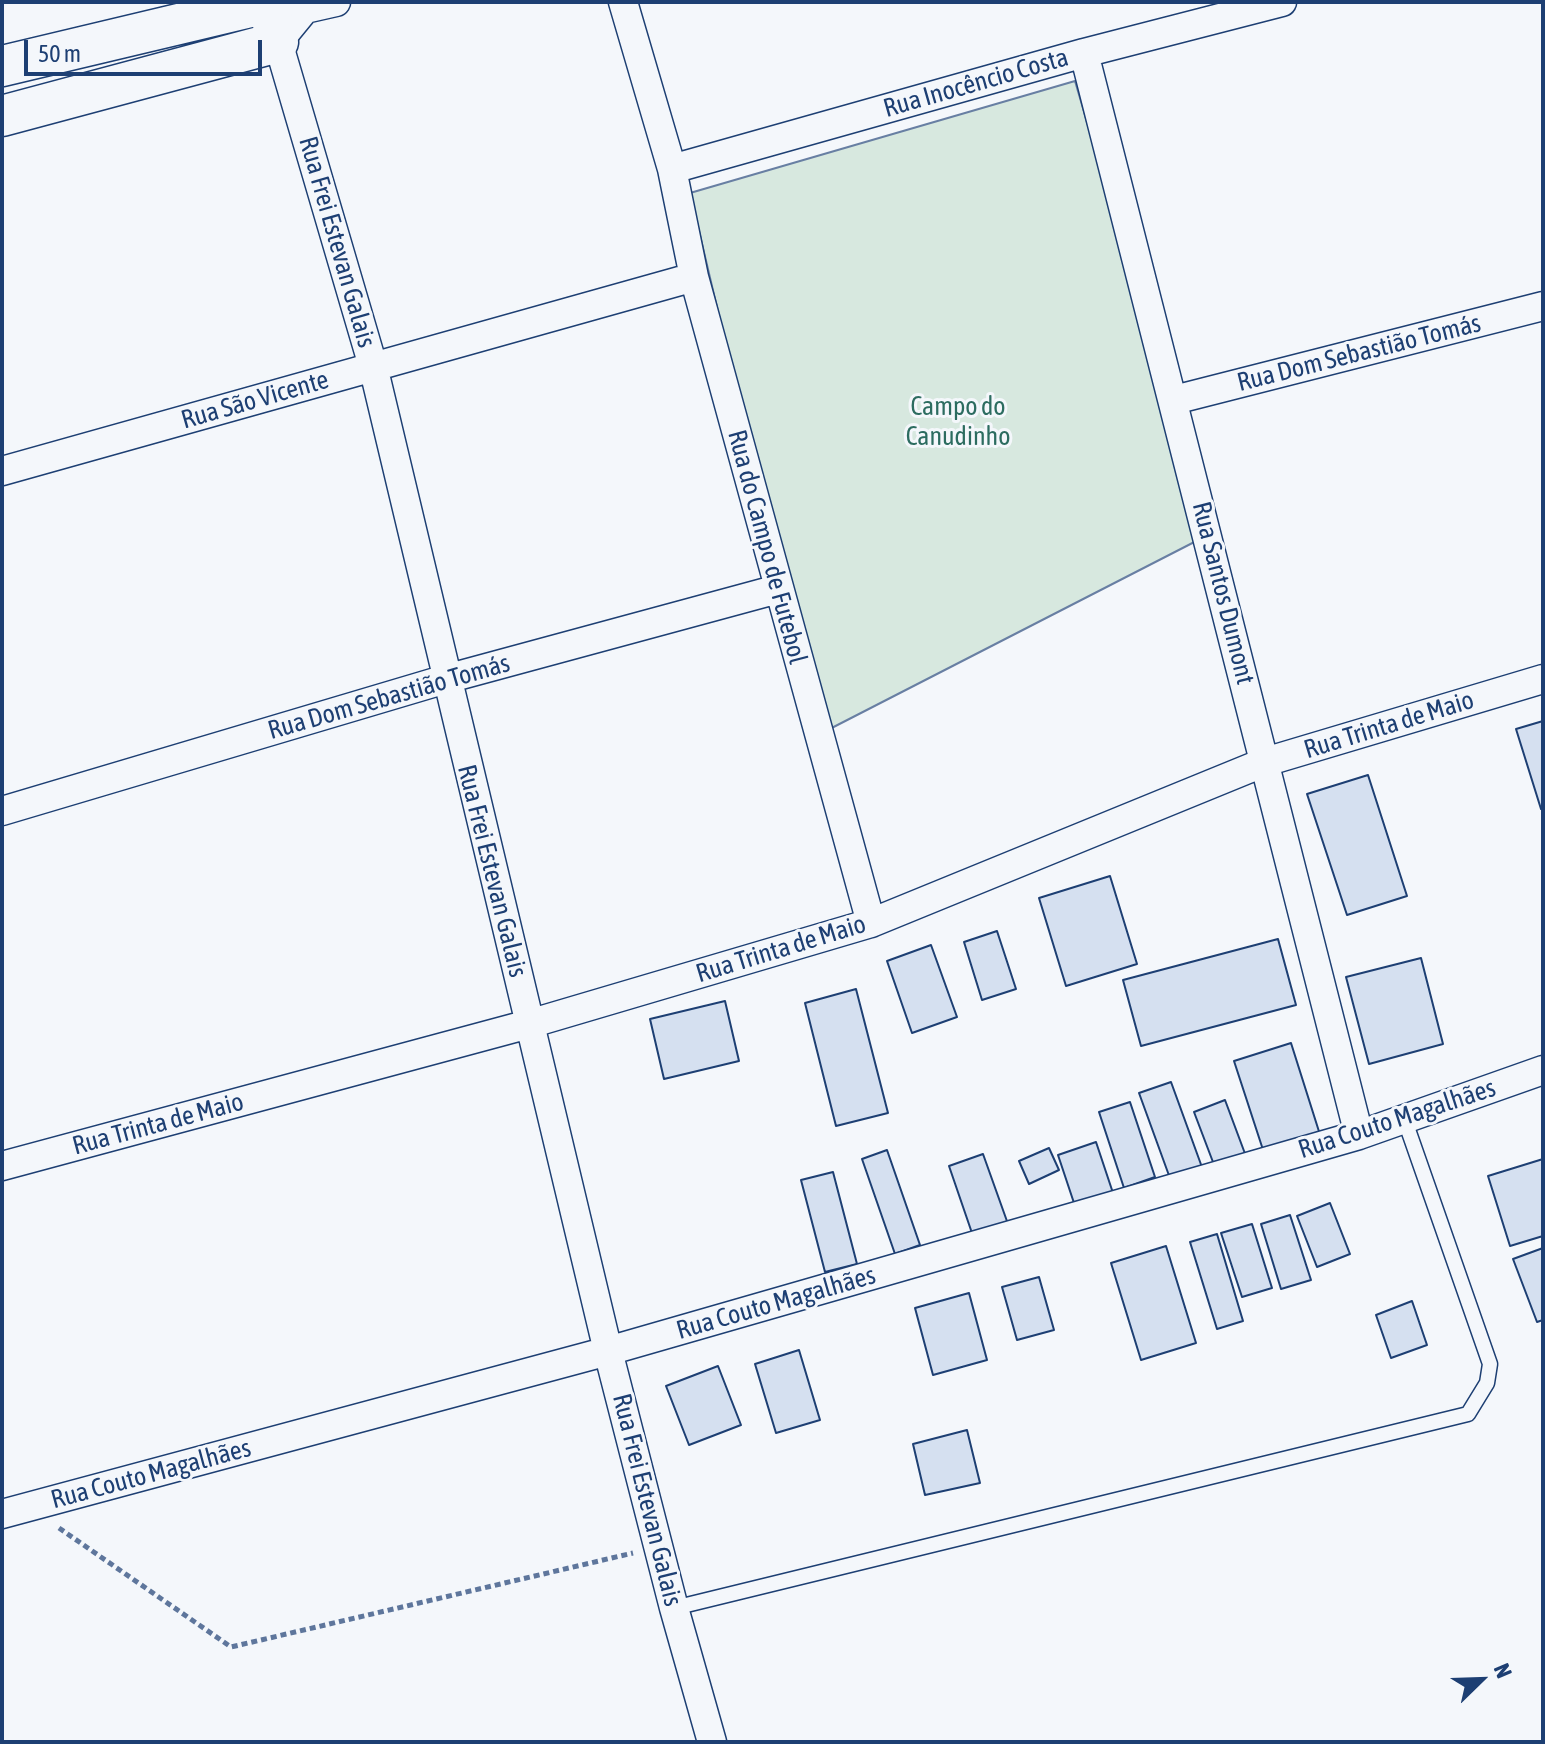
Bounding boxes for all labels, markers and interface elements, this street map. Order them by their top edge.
scale bar [28,24,266,74]
text: 50 m [38,40,81,67]
street label: Rua Inocêncio Costa [880,42,1072,124]
street label: Rua Frei Estevan Galais [292,133,382,351]
street label: Rua Dom Sebastião Tomás [1234,308,1484,398]
street label: Rua São Vicente [178,364,332,436]
park label: Campo do Canudinho [906,391,1010,452]
street label: Rua do Campo de Futebol [721,427,813,667]
street label: Rua Santos Dumont [1185,498,1261,688]
street label: Rua Dom Sebastião Tomás [265,648,513,746]
street label: Rua Trinta de Maio [1300,684,1478,766]
street label: Rua Frei Estevan Galais [451,761,533,981]
street label: Rua Trinta de Maio [692,908,870,990]
street label: Rua Couto Magalhães [1294,1072,1500,1166]
street label: Rua Trinta de Maio [69,1086,247,1162]
street label: Rua Couto Magalhães [673,1260,879,1346]
street label: Rua Frei Estevan Galais [606,1390,688,1610]
street label: Rua Couto Magalhães [48,1432,254,1516]
north arrow [1441,1640,1521,1720]
text: N [1489,1660,1518,1682]

